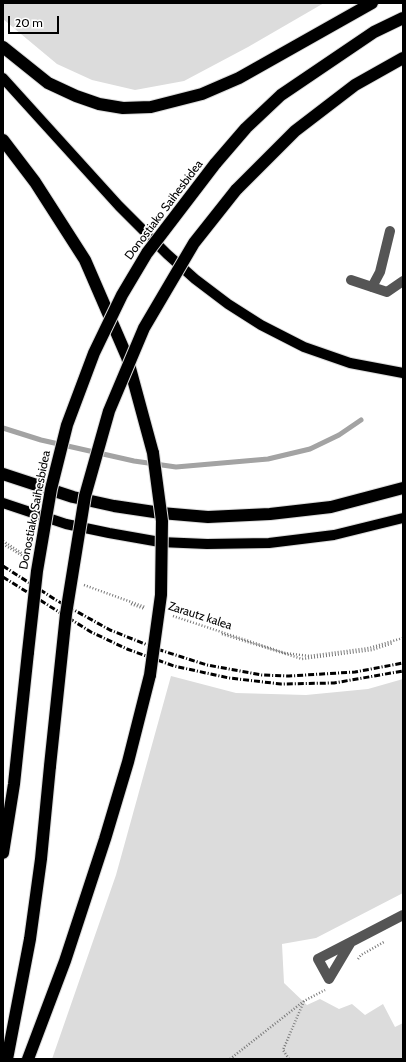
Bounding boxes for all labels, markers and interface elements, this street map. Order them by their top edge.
scale bar [10,8,61,34]
text: 20 m [15,15,43,30]
street label: Donostiako Saihesbidea [122,157,206,263]
street label: Donostiako Saihesbidea [16,449,54,571]
street label: Zarautz kalea [166,599,234,633]

